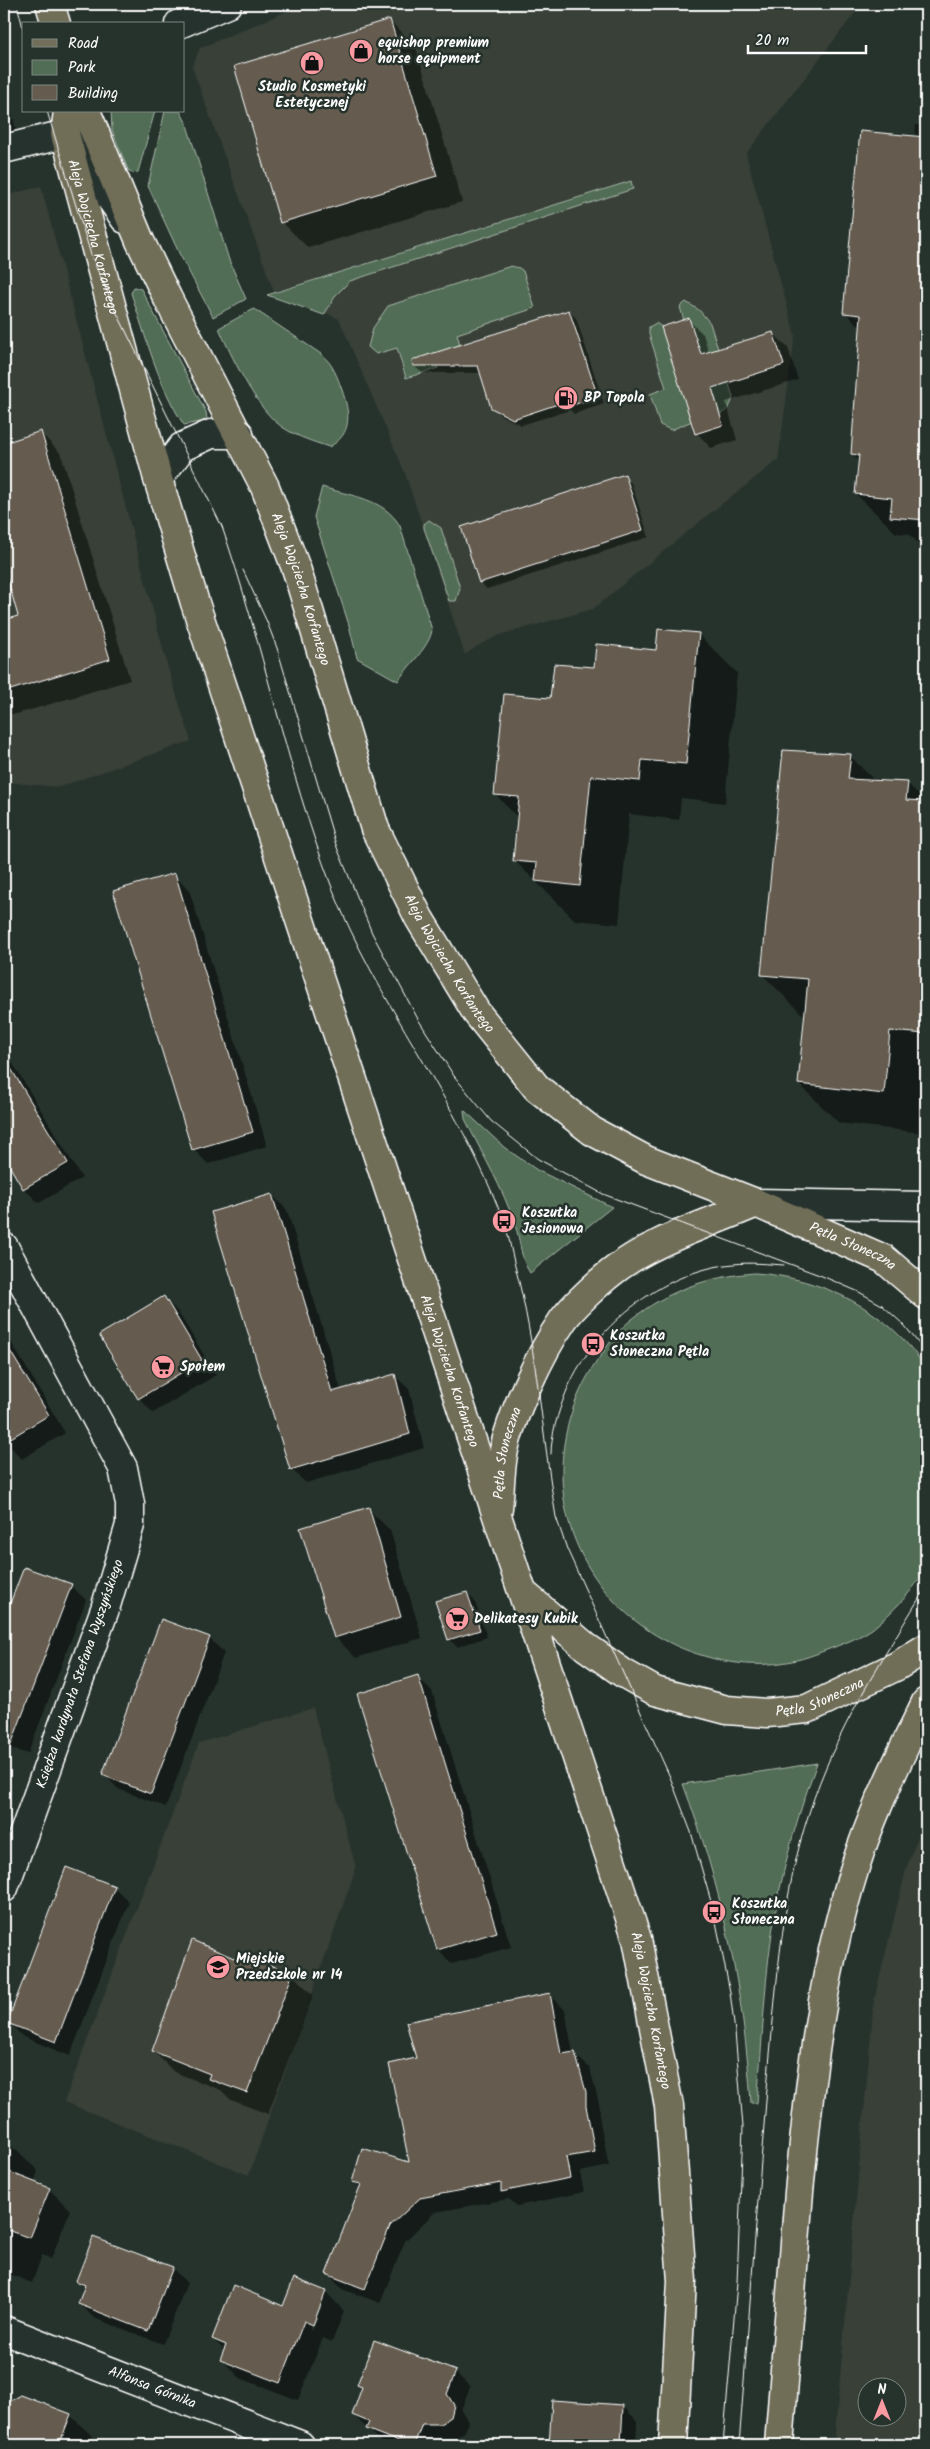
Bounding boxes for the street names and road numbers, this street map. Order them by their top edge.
street label: Aleja Wojciecha Korfantego [61,157,124,317]
street label: Aleja Wojciecha Korfantego [265,509,336,668]
street label: Aleja Wojciecha Korfantego [398,890,500,1038]
street label: Pętla Słoneczna [806,1217,901,1276]
street label: Aleja Wojciecha Korfantego [414,1292,485,1451]
street label: Pętla Słoneczna [488,1404,528,1500]
street label: Księdza kardynała Stefana Wyszyńskiego [30,1556,130,1792]
street label: Pętla Słoneczna [774,1672,868,1723]
street label: Aleja Wojciecha Korfantego [624,1929,677,2091]
street label: Alfonsa Górnika [105,2361,199,2415]

